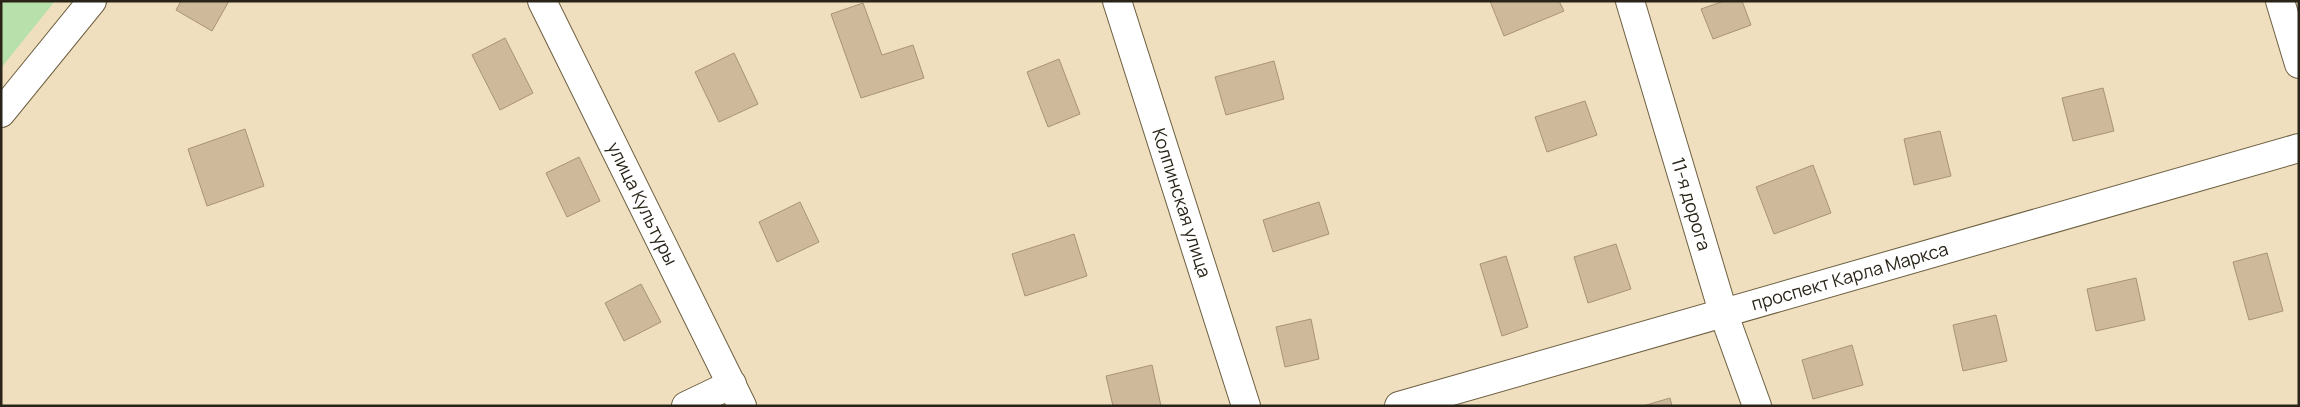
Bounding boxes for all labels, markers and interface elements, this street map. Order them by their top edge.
street label: Колпинская улица [1147,125,1217,280]
street label: улица Культуры [602,137,684,269]
street label: 11-я дорога [1666,154,1717,253]
street label: проспект Карла Маркса [1748,236,1951,315]

